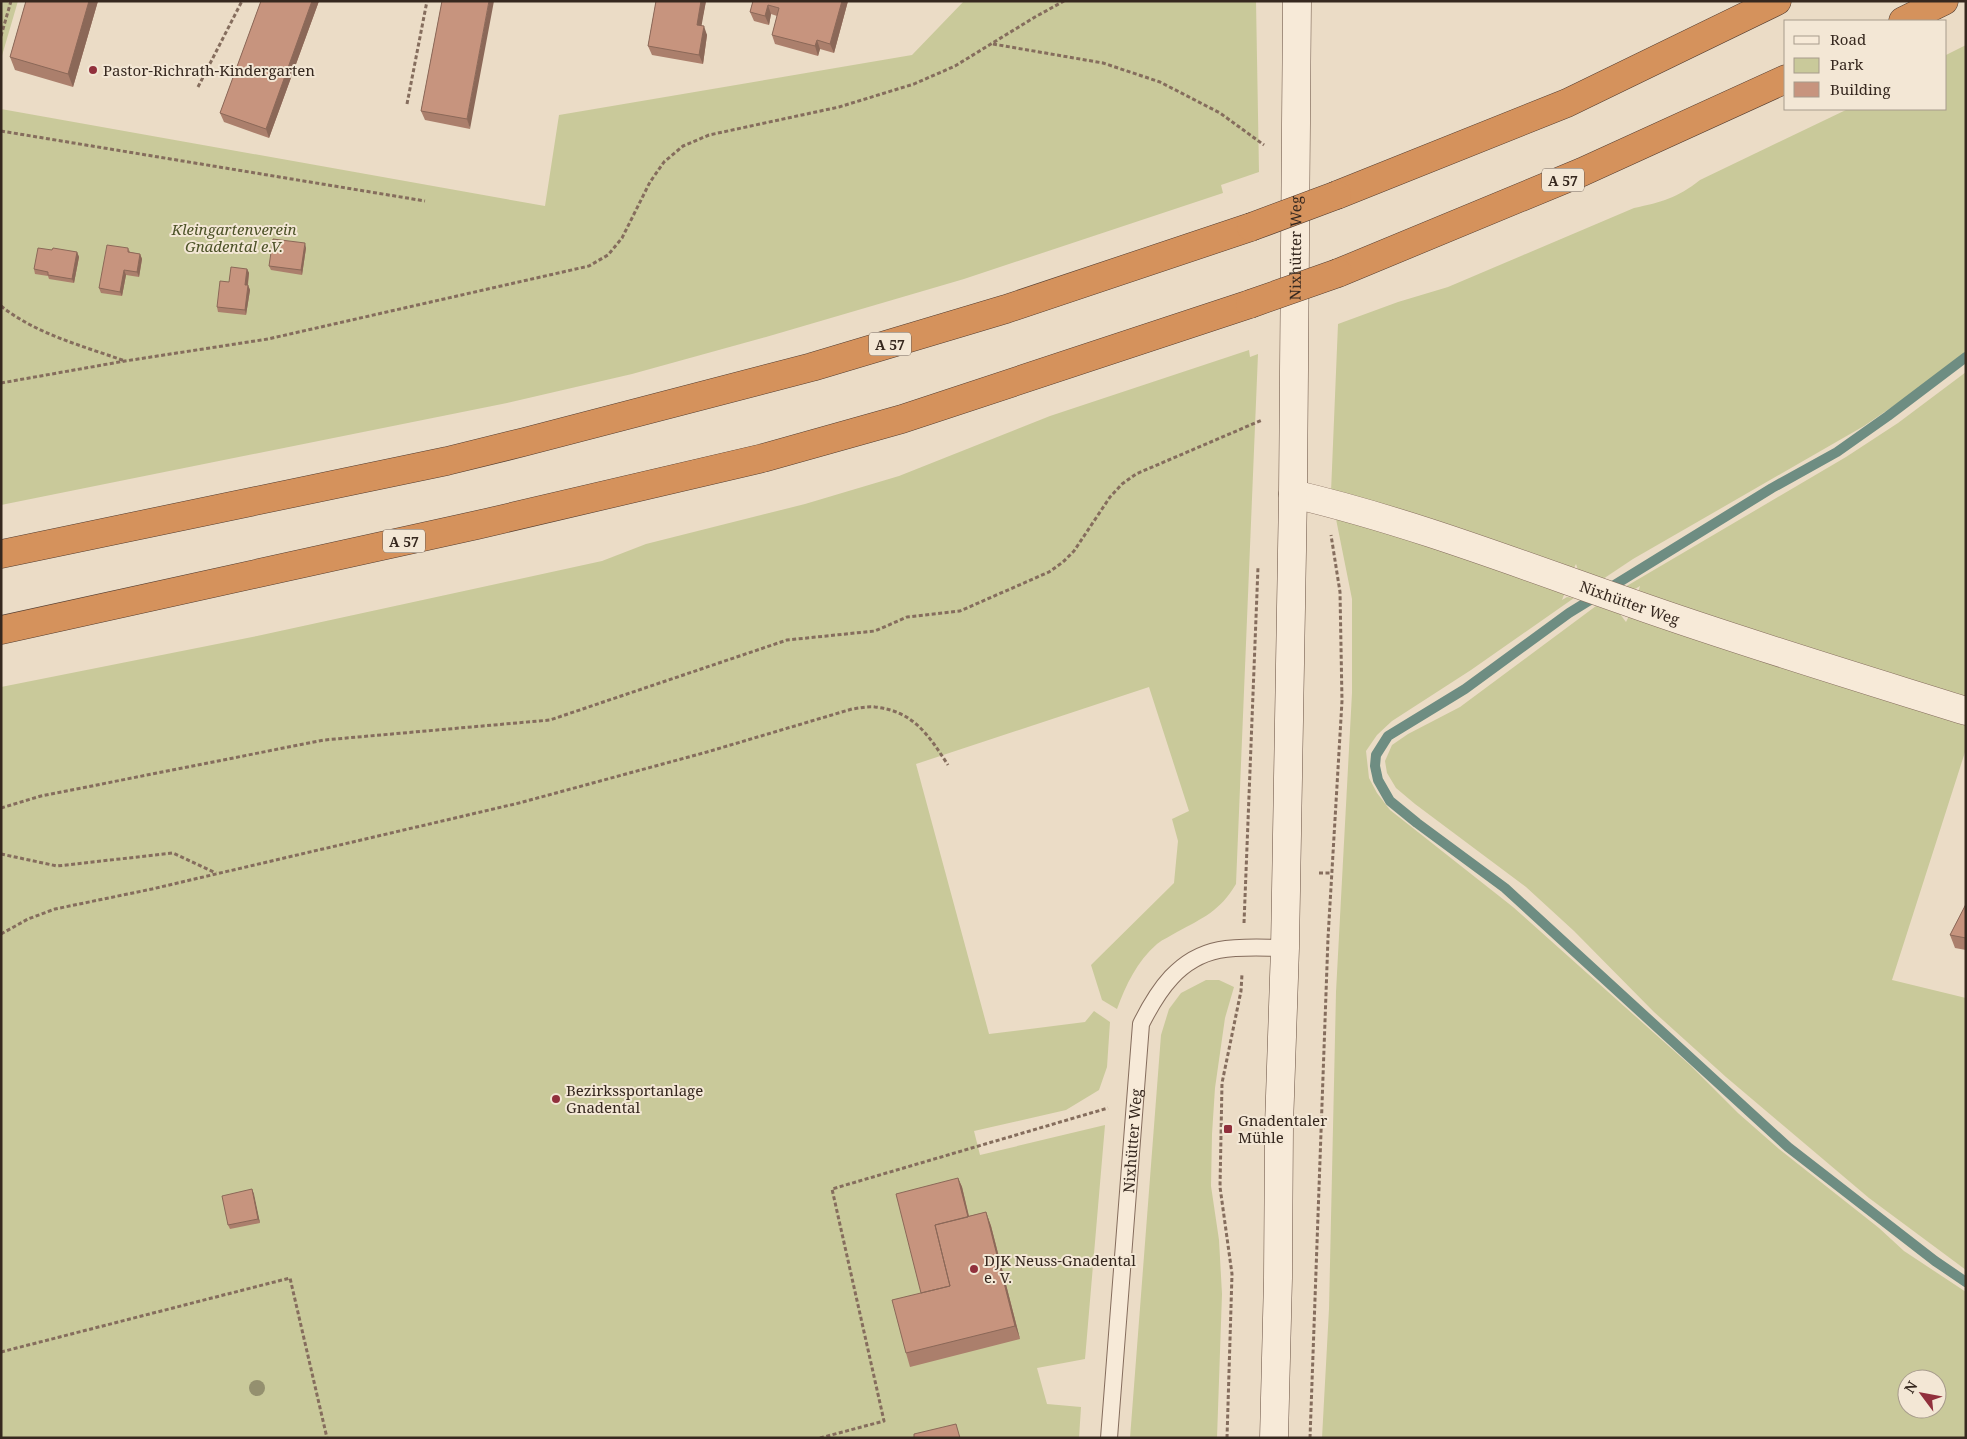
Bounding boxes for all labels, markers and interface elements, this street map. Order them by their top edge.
legend [1784,20,1947,110]
text: Road [1830,29,1866,49]
text: Park [1830,54,1864,74]
place label: Pastor-Richrath-Kindergarten [103,60,315,80]
marker: Pastor-Richrath-Kindergarten [87,64,99,76]
text: Building [1830,79,1891,99]
road number: A 57 [1542,168,1584,192]
street label: Nixhütter Weg [1285,196,1305,301]
park label: Kleingartenverein Gnadental e.V. [170,219,297,256]
road number: A 57 [869,332,911,356]
road number: A 57 [383,530,425,552]
street label: Nixhütter Weg [1577,576,1682,629]
place label: Bezirkssportanlage Gnadental [566,1080,703,1117]
street label: Nixhütter Weg [1118,1088,1146,1194]
marker: Bezirkssportanlage Gnadental [550,1093,562,1105]
place label: Gnadentaler Mühle [1238,1110,1327,1147]
marker: Gnadentaler Mühle [1222,1123,1234,1135]
place label: DJK Neuss-Gnadental e. V. [984,1250,1136,1287]
marker: DJK Neuss-Gnadental e. V. [968,1263,980,1275]
north arrow [1897,1369,1947,1419]
text: N [1900,1377,1922,1397]

